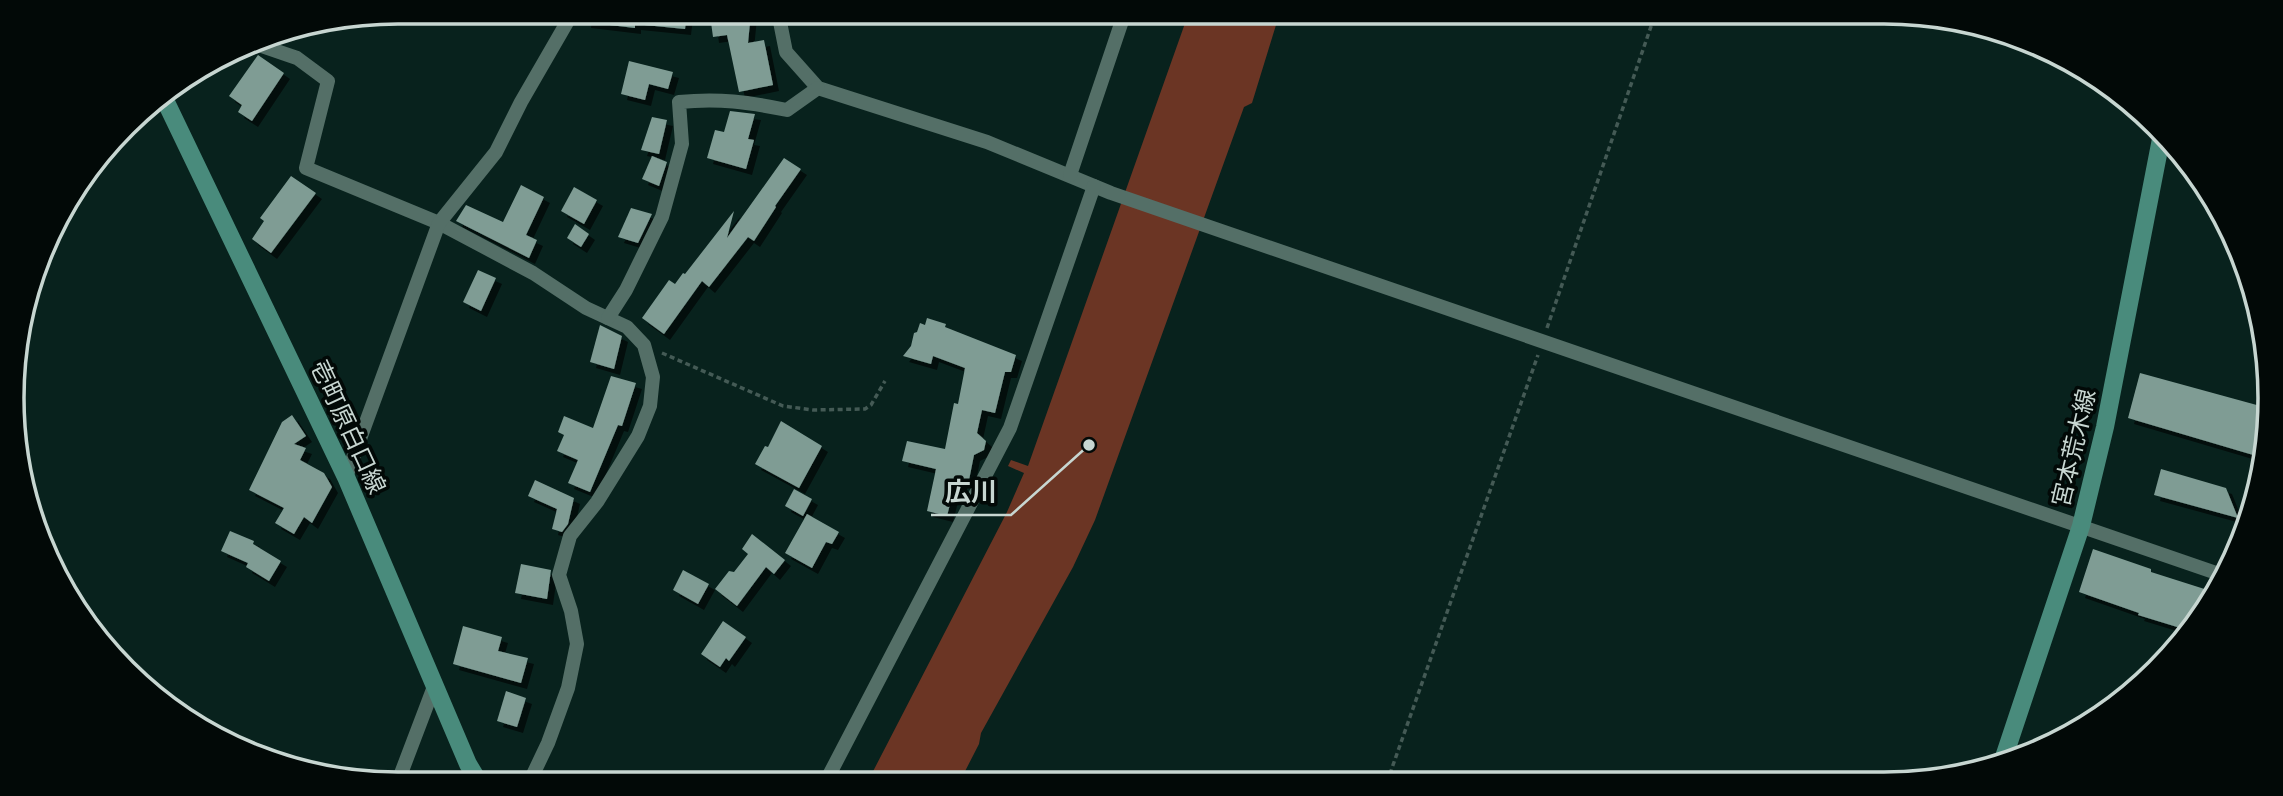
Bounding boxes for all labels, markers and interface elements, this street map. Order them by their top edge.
street label: 壱町原白口線 [306,356,391,498]
street label: 宮本荒木線 [2047,386,2100,509]
callout: 広川 [931,468,1011,515]
text: 広川 [945,478,997,507]

